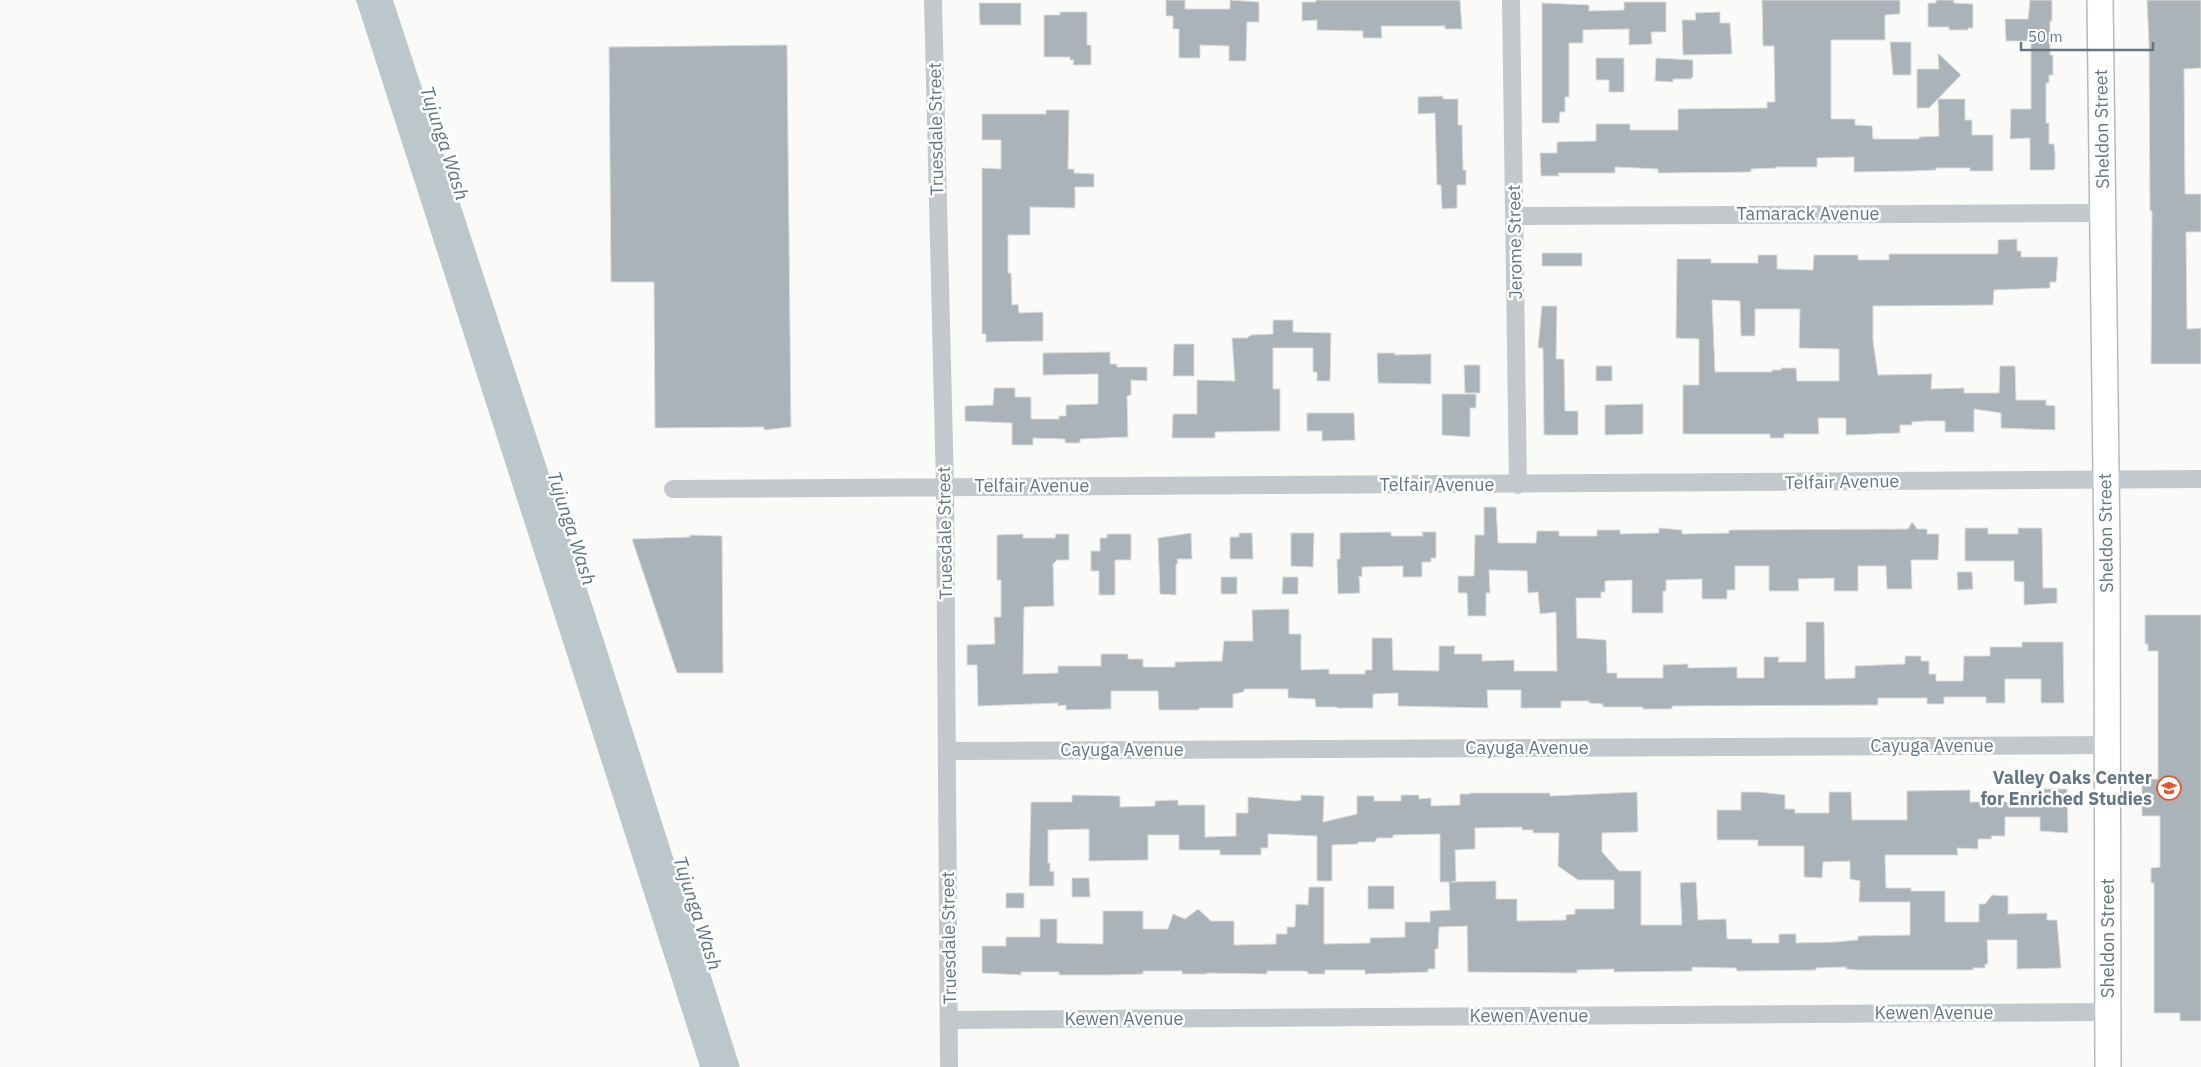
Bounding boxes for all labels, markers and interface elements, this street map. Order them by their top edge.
scale bar [2021,20,2154,52]
text: 50 m [2028,27,2063,46]
street label: Truesdale Street [923,62,948,196]
street label: Sheldon Street [2089,69,2114,189]
water label: Tujunga Wash [415,83,475,203]
street label: Jerome Street [1502,184,1527,300]
street label: Tamarack Avenue [1736,202,1880,225]
street label: Truesdale Street [932,466,957,600]
water label: Tujunga Wash [542,468,602,588]
street label: Telfair Avenue [1784,469,1900,494]
street label: Telfair Avenue [1380,473,1495,496]
street label: Sheldon Street [2093,473,2118,593]
street label: Telfair Avenue [975,474,1090,497]
street label: Cayuga Avenue [1870,734,1994,757]
street label: Cayuga Avenue [1465,736,1589,759]
street label: Cayuga Avenue [1060,738,1184,761]
place label: Valley Oaks Center for Enriched Studies [1980,766,2152,810]
school or university icon: Valley Oaks Center for Enriched Studies [2156,775,2182,801]
water label: Tujunga Wash [668,853,728,973]
street label: Truesdale Street [936,871,961,1005]
street label: Sheldon Street [2096,878,2119,998]
street label: Kewen Avenue [1875,1001,1994,1024]
street label: Kewen Avenue [1470,1004,1589,1027]
street label: Kewen Avenue [1065,1007,1184,1030]

